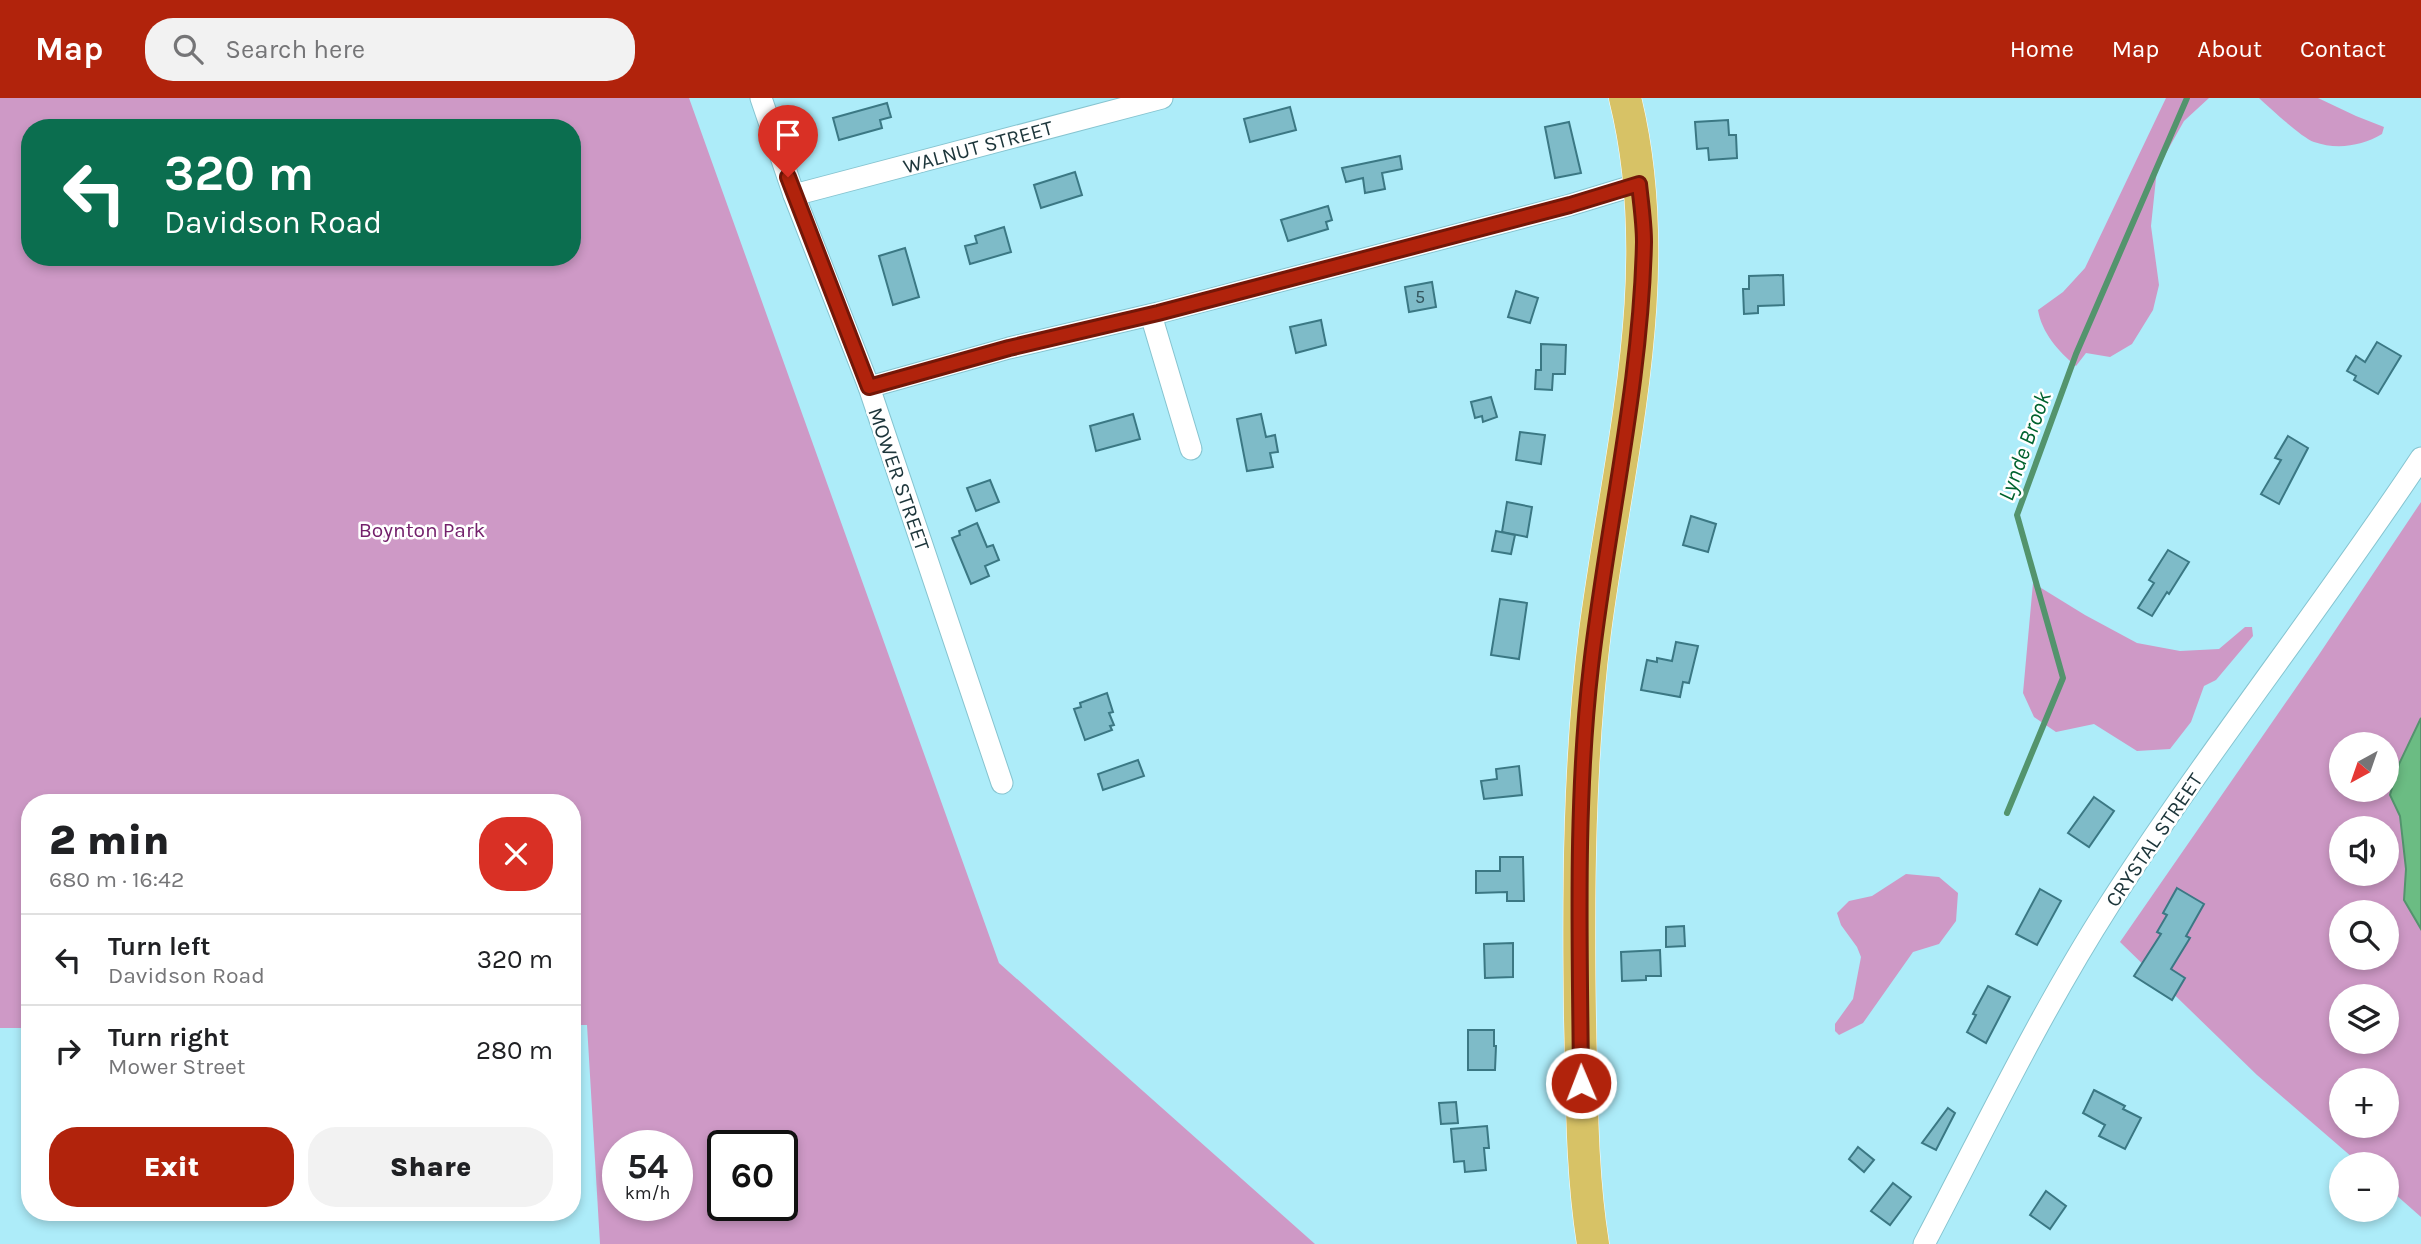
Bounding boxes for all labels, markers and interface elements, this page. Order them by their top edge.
search box [145,18,635,81]
text: Map [35,30,103,68]
icon: search [169,30,207,68]
text: Search here [225,34,365,65]
text: Home [2010,35,2074,63]
text: Map [2112,35,2159,63]
text: About [2197,35,2262,63]
text: Contact [2300,35,2386,63]
pin [758,105,818,177]
street label: WALNUT STREET [901,115,1056,178]
icon: arrive [769,116,807,154]
text: 320 m [164,145,314,202]
icon: left [49,147,140,238]
text: Davidson Road [164,204,382,241]
house number: 5 [1415,286,1425,308]
water label: Lynde Brook [1992,387,2057,505]
street label: MOWER STREET [863,404,935,554]
park label: Boynton Park [359,518,485,542]
north arrow [2329,732,2399,802]
map controls [2329,732,2399,1222]
street label: CRYSTAL STREET [2100,768,2208,911]
text: 2 min [49,815,169,865]
button: sound [2329,816,2399,886]
button: close [479,817,553,891]
text: 680 m · 16:42 [49,866,184,893]
button: search [2329,900,2399,970]
text: Turn left [108,931,210,962]
icon: left [49,941,87,979]
text: 320 m [477,944,553,975]
text: Davidson Road [108,962,265,989]
button: layers [2329,984,2399,1054]
text: Turn right [108,1022,229,1053]
icon: right [49,1032,87,1070]
text: 280 m [476,1035,553,1066]
position arrow [1544,1046,1618,1120]
text: Mower Street [108,1053,245,1080]
button: + [2329,1068,2399,1138]
button: Exit [49,1127,294,1207]
button: Share [308,1127,553,1207]
speed limit sign: 60 [707,1130,798,1221]
text: 54 [627,1146,668,1187]
button: − [2329,1152,2399,1222]
text: km/h [625,1182,670,1204]

